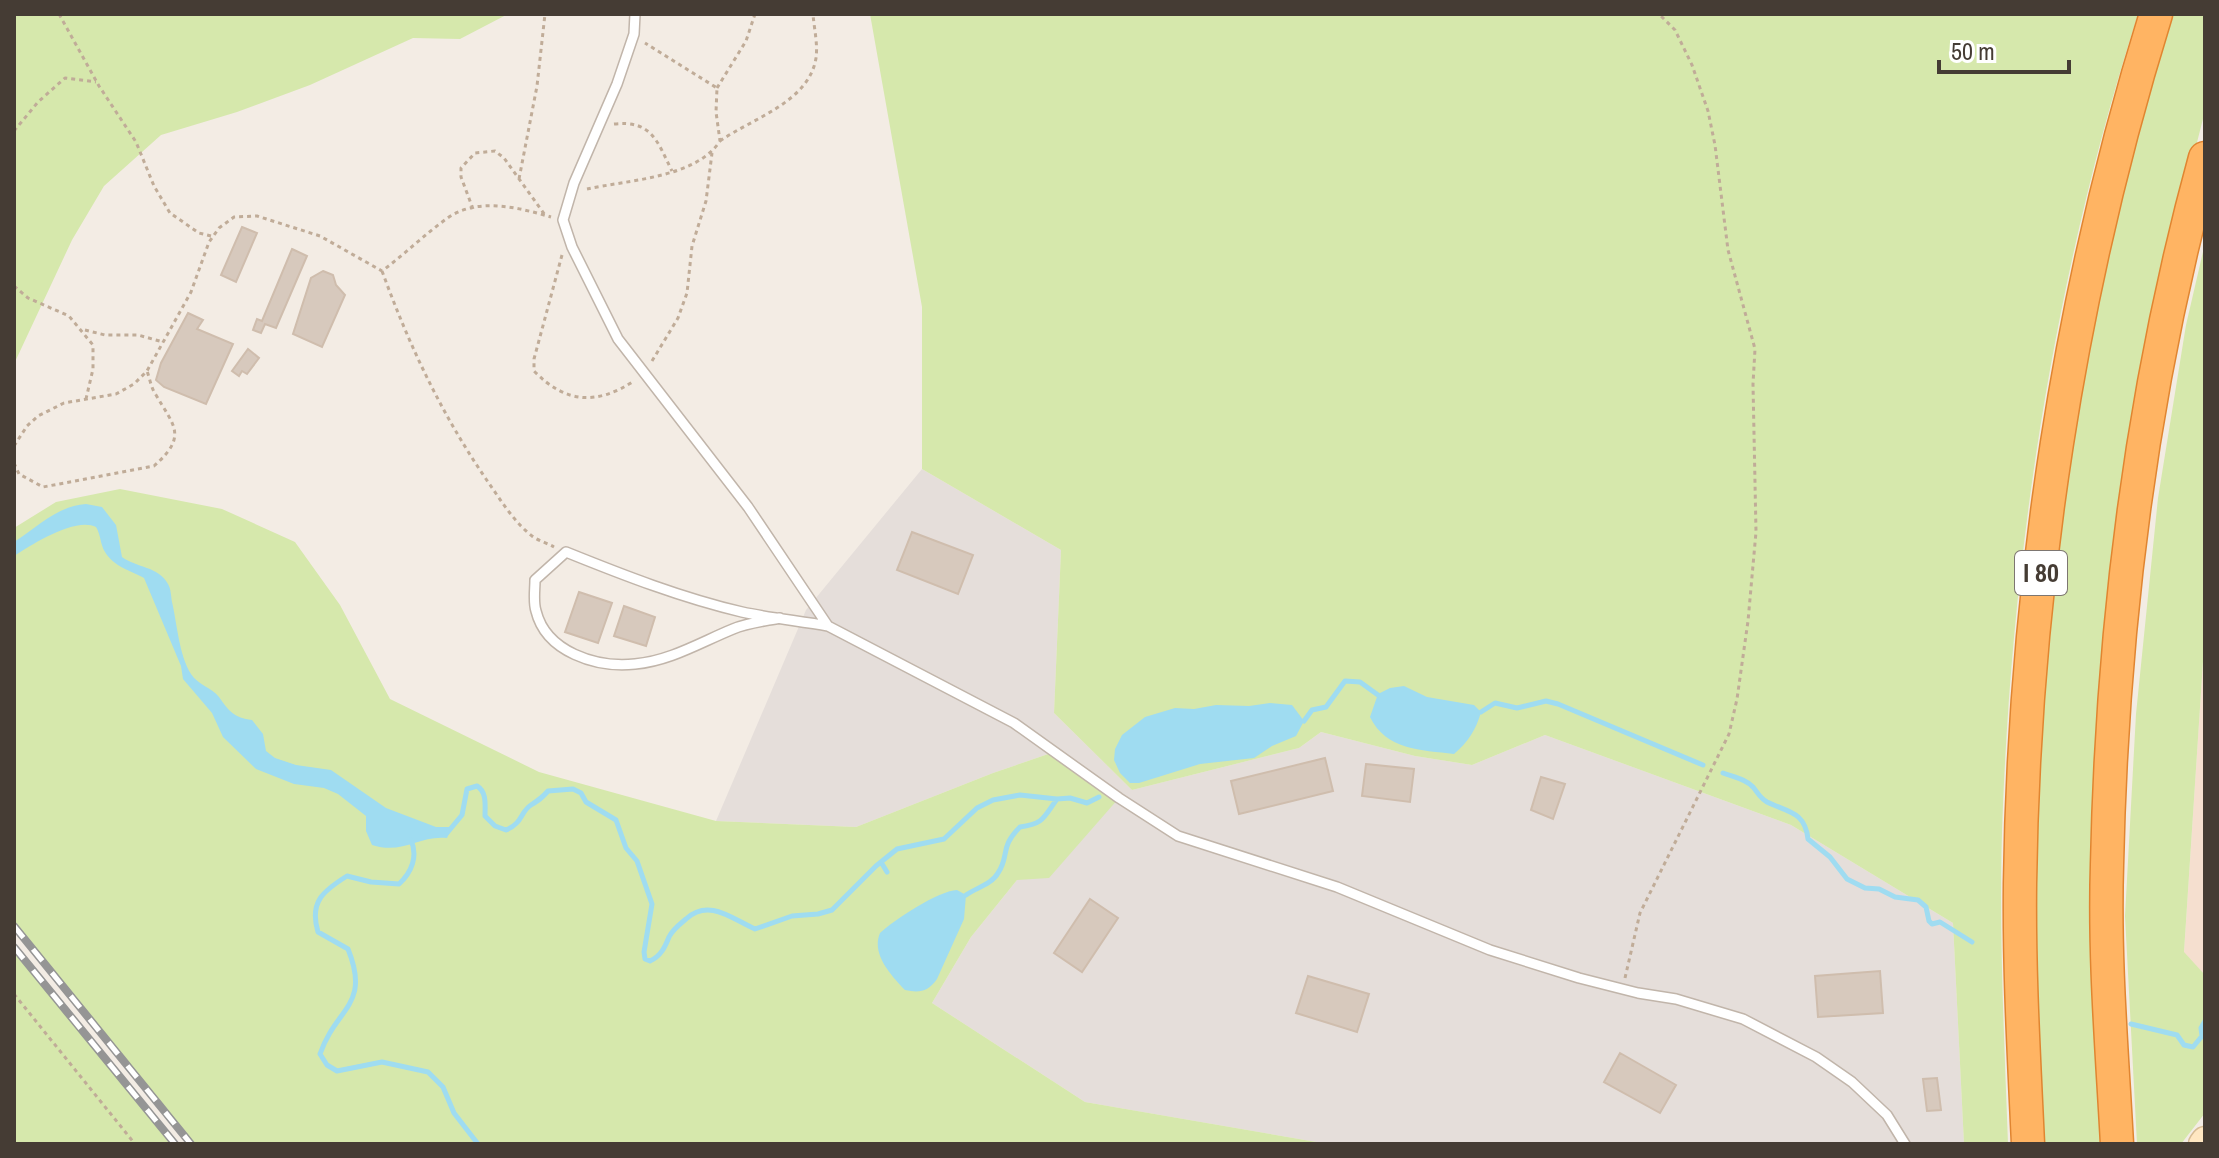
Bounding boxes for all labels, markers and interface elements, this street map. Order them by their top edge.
scale bar [1939,24,2069,74]
text: 50 m [1951,35,1995,67]
road number: I 80 [2015,551,2067,595]

